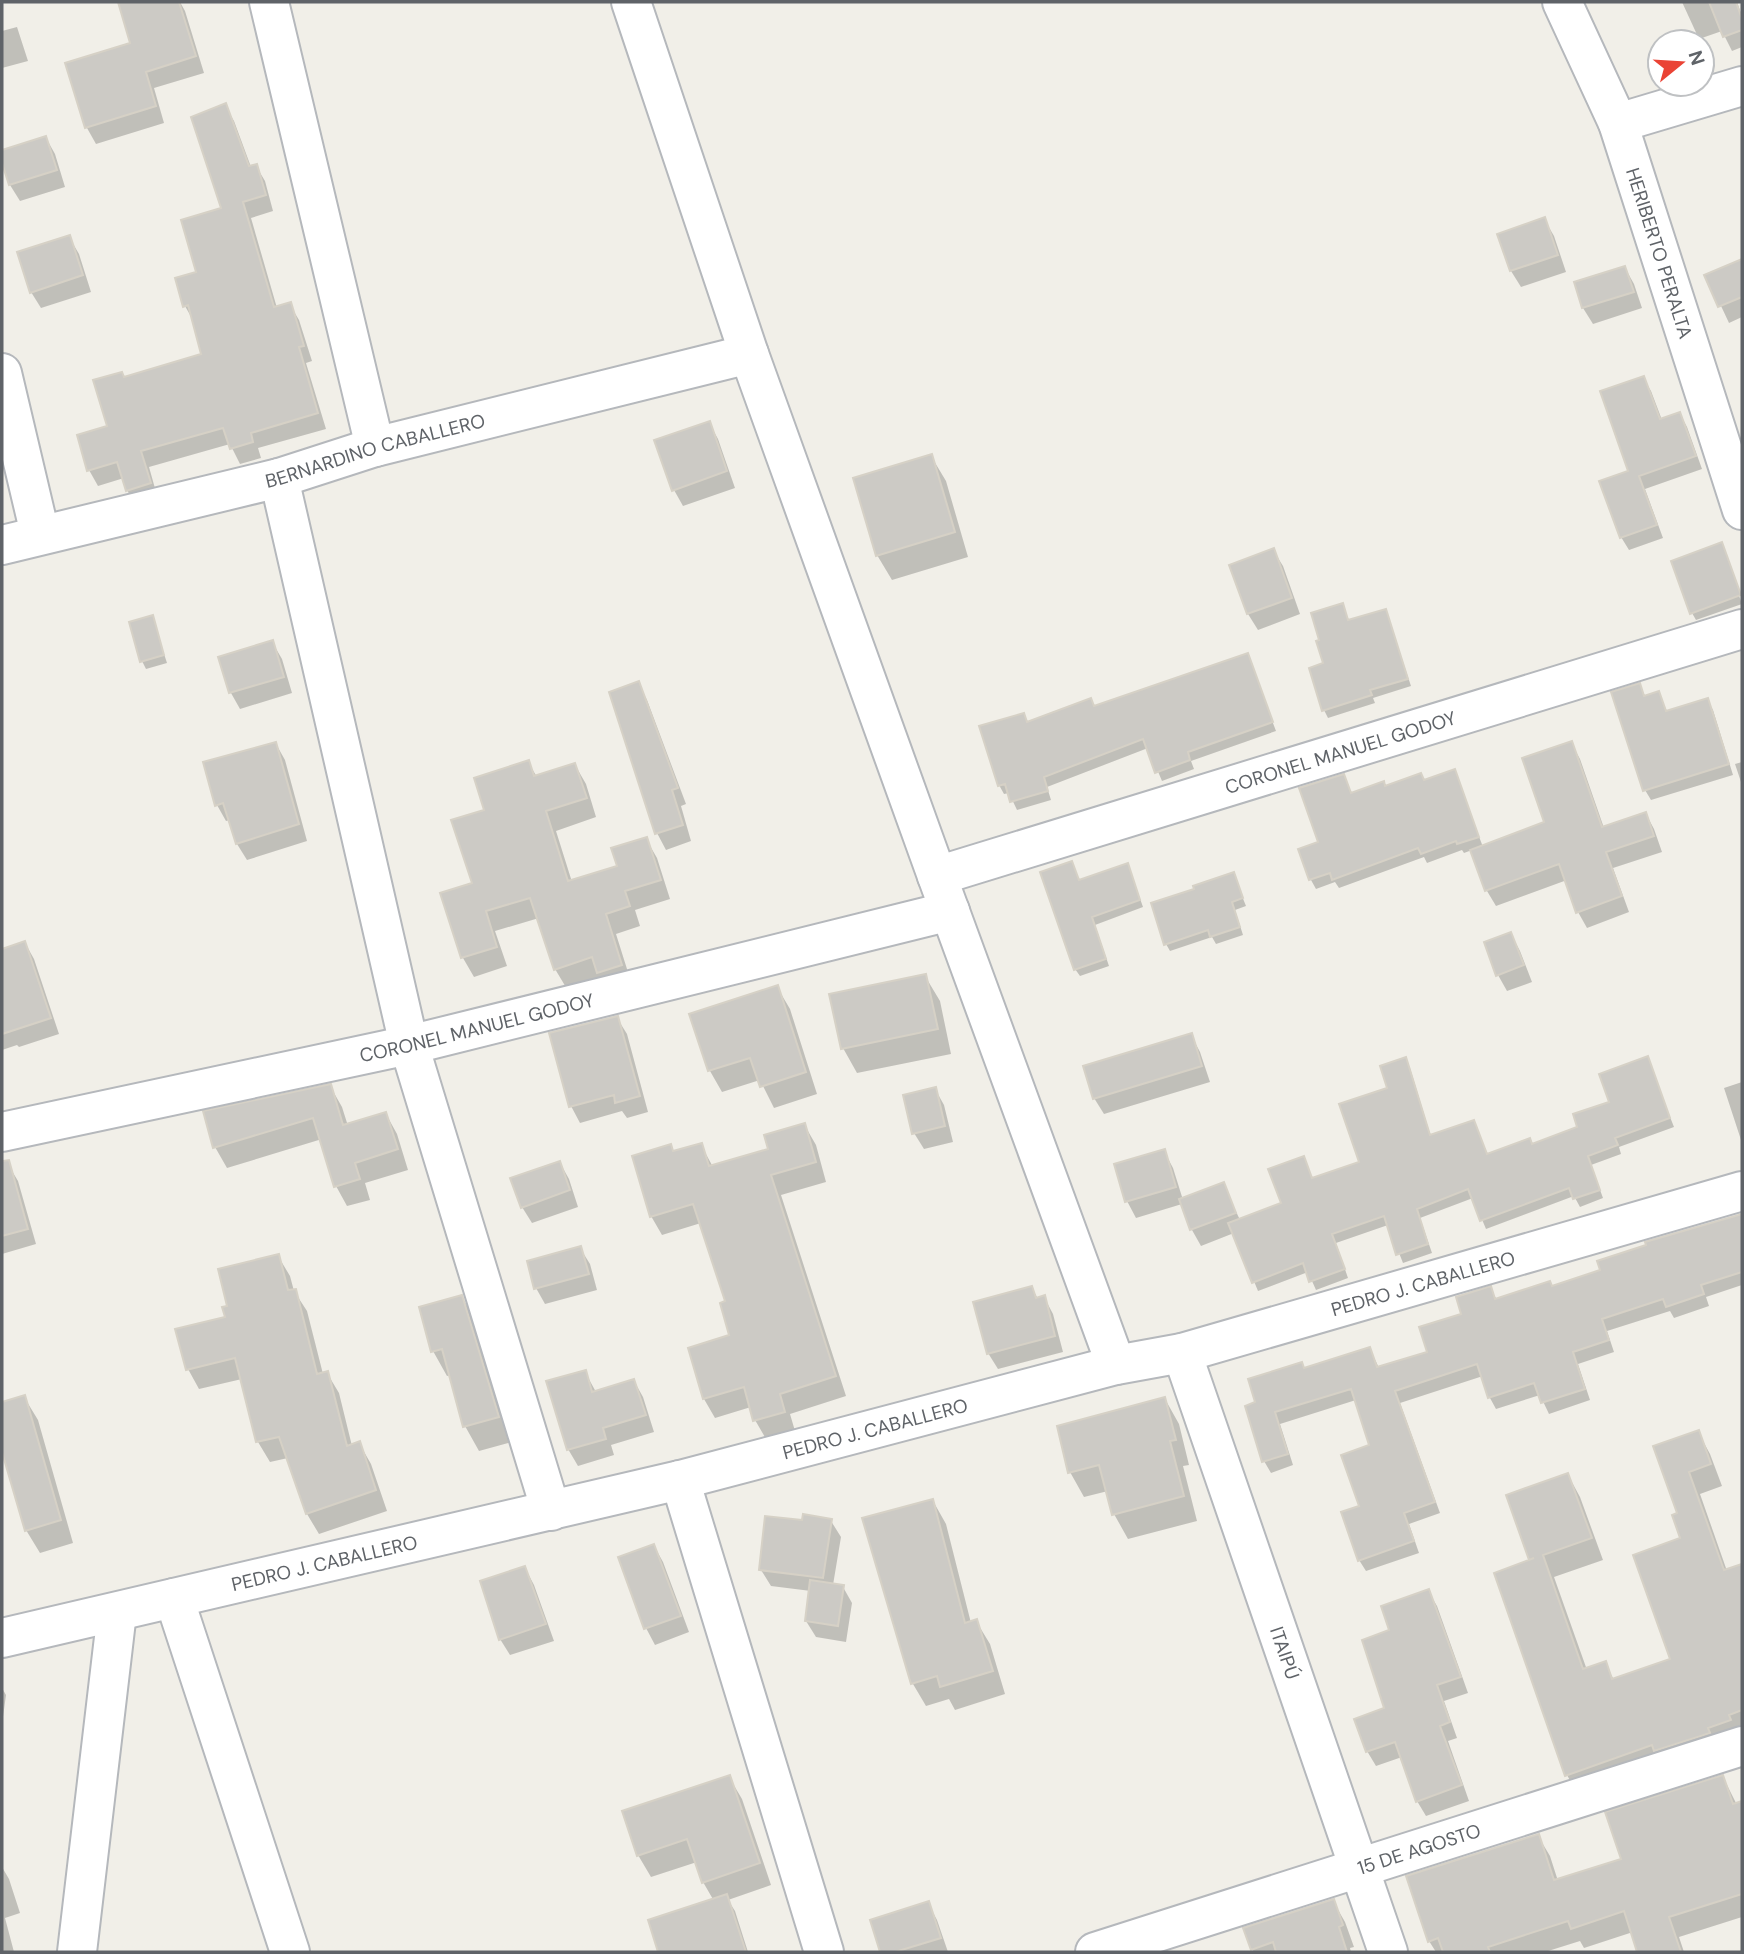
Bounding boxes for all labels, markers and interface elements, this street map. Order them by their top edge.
north arrow [1646,28,1716,98]
text: N [1683,47,1711,68]
street label: HERIBERTO PERALTA [1620,165,1698,342]
street label: BERNARDINO CABALLERO [263,408,488,494]
street label: CORONEL MANUEL GODOY [1222,705,1459,800]
street label: CORONEL MANUEL GODOY [357,988,597,1068]
street label: PEDRO J. CABALLERO [1328,1245,1518,1322]
street label: PEDRO J. CABALLERO [780,1393,971,1465]
street label: PEDRO J. CABALLERO [229,1530,420,1597]
street label: ITAIPÚ [1264,1623,1305,1683]
street label: 15 DE AGOSTO [1354,1818,1484,1881]

